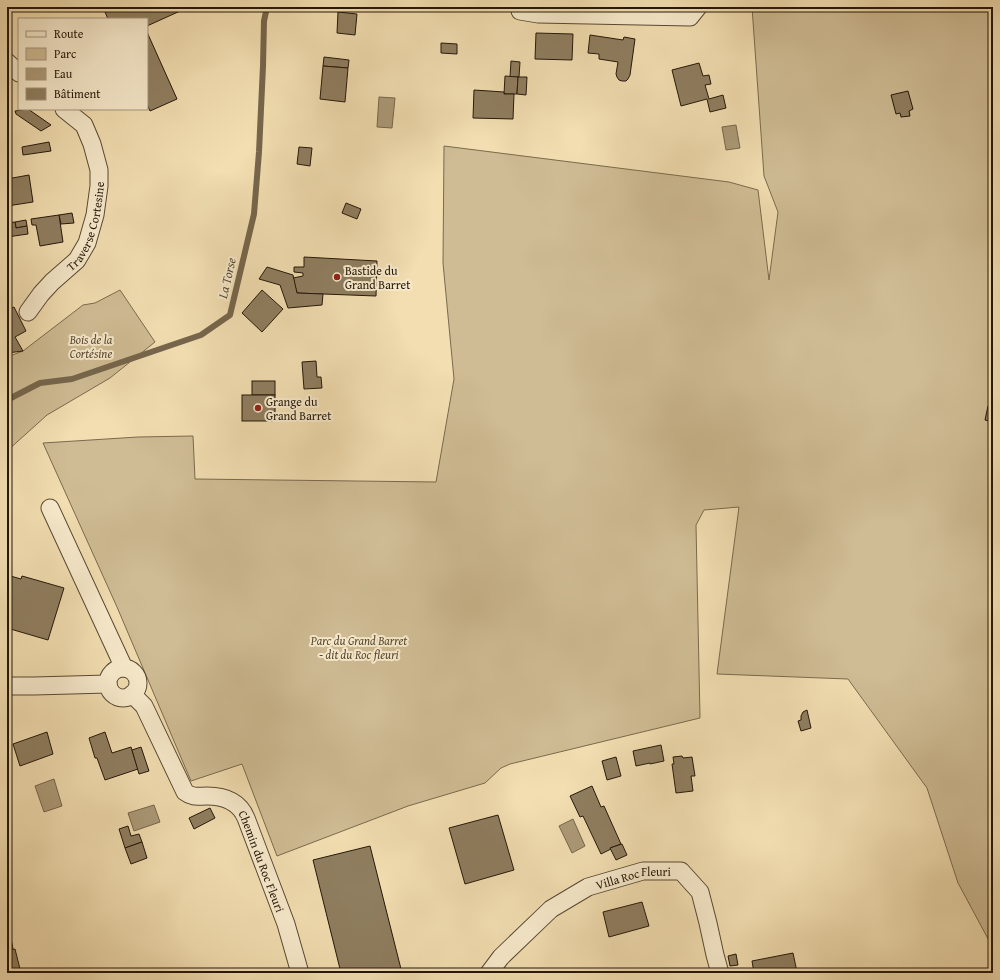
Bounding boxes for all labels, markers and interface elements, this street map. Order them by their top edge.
legend [18,18,148,110]
text: Route [54,25,84,42]
text: Parc [54,45,77,62]
text: Eau [54,65,73,82]
text: Bâtiment [54,85,101,102]
street label: Traverse Cortesine [62,181,108,274]
water label: La Torse [213,256,241,301]
place label: Bastide du Grand Barret [345,262,411,293]
marker: Bastide du Grand Barret [332,272,342,282]
park label: Bois de la Cortésine [69,331,113,362]
place label: Grange du Grand Barret [266,393,332,424]
marker: Grange du Grand Barret [253,403,263,413]
park label: Parc du Grand Barret - dit du Roc fleuri [310,632,407,663]
street label: Chemin du Roc Fleuri [235,807,289,915]
street label: Villa Roc Fleuri [593,863,672,893]

